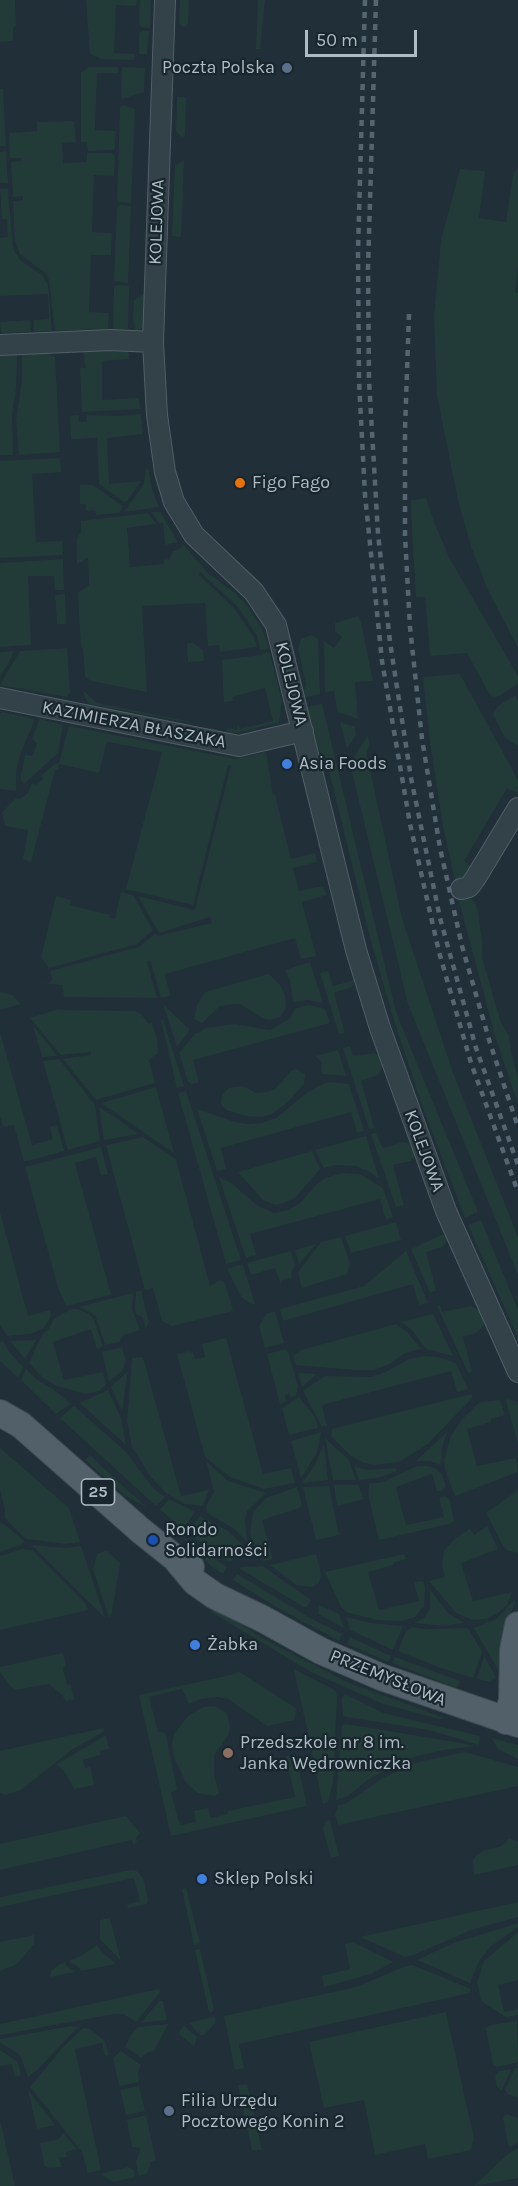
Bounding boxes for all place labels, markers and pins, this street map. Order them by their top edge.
place label: Poczta Polska [162,57,275,79]
marker: Poczta Polska [280,61,294,75]
place label: Figo Fago [252,472,330,494]
marker: Figo Fago [233,476,247,490]
place label: Asia Foods [299,753,387,775]
marker: Asia Foods [280,757,294,771]
place label: Rondo Solidarności [165,1519,268,1562]
marker: Rondo Solidarności [146,1533,160,1547]
place label: Żabka [207,1634,258,1656]
marker: Żabka [188,1638,202,1652]
place label: Przedszkole nr 8 im. Janka Wędrowniczka [240,1732,411,1774]
marker: Przedszkole nr 8 im. Janka Wędrowniczka [221,1746,235,1760]
place label: Sklep Polski [214,1868,314,1890]
marker: Sklep Polski [195,1872,209,1886]
place label: Filia Urzędu Pocztowego Konin 2 [181,2090,344,2132]
marker: Filia Urzędu Pocztowego Konin 2 [162,2104,176,2118]

